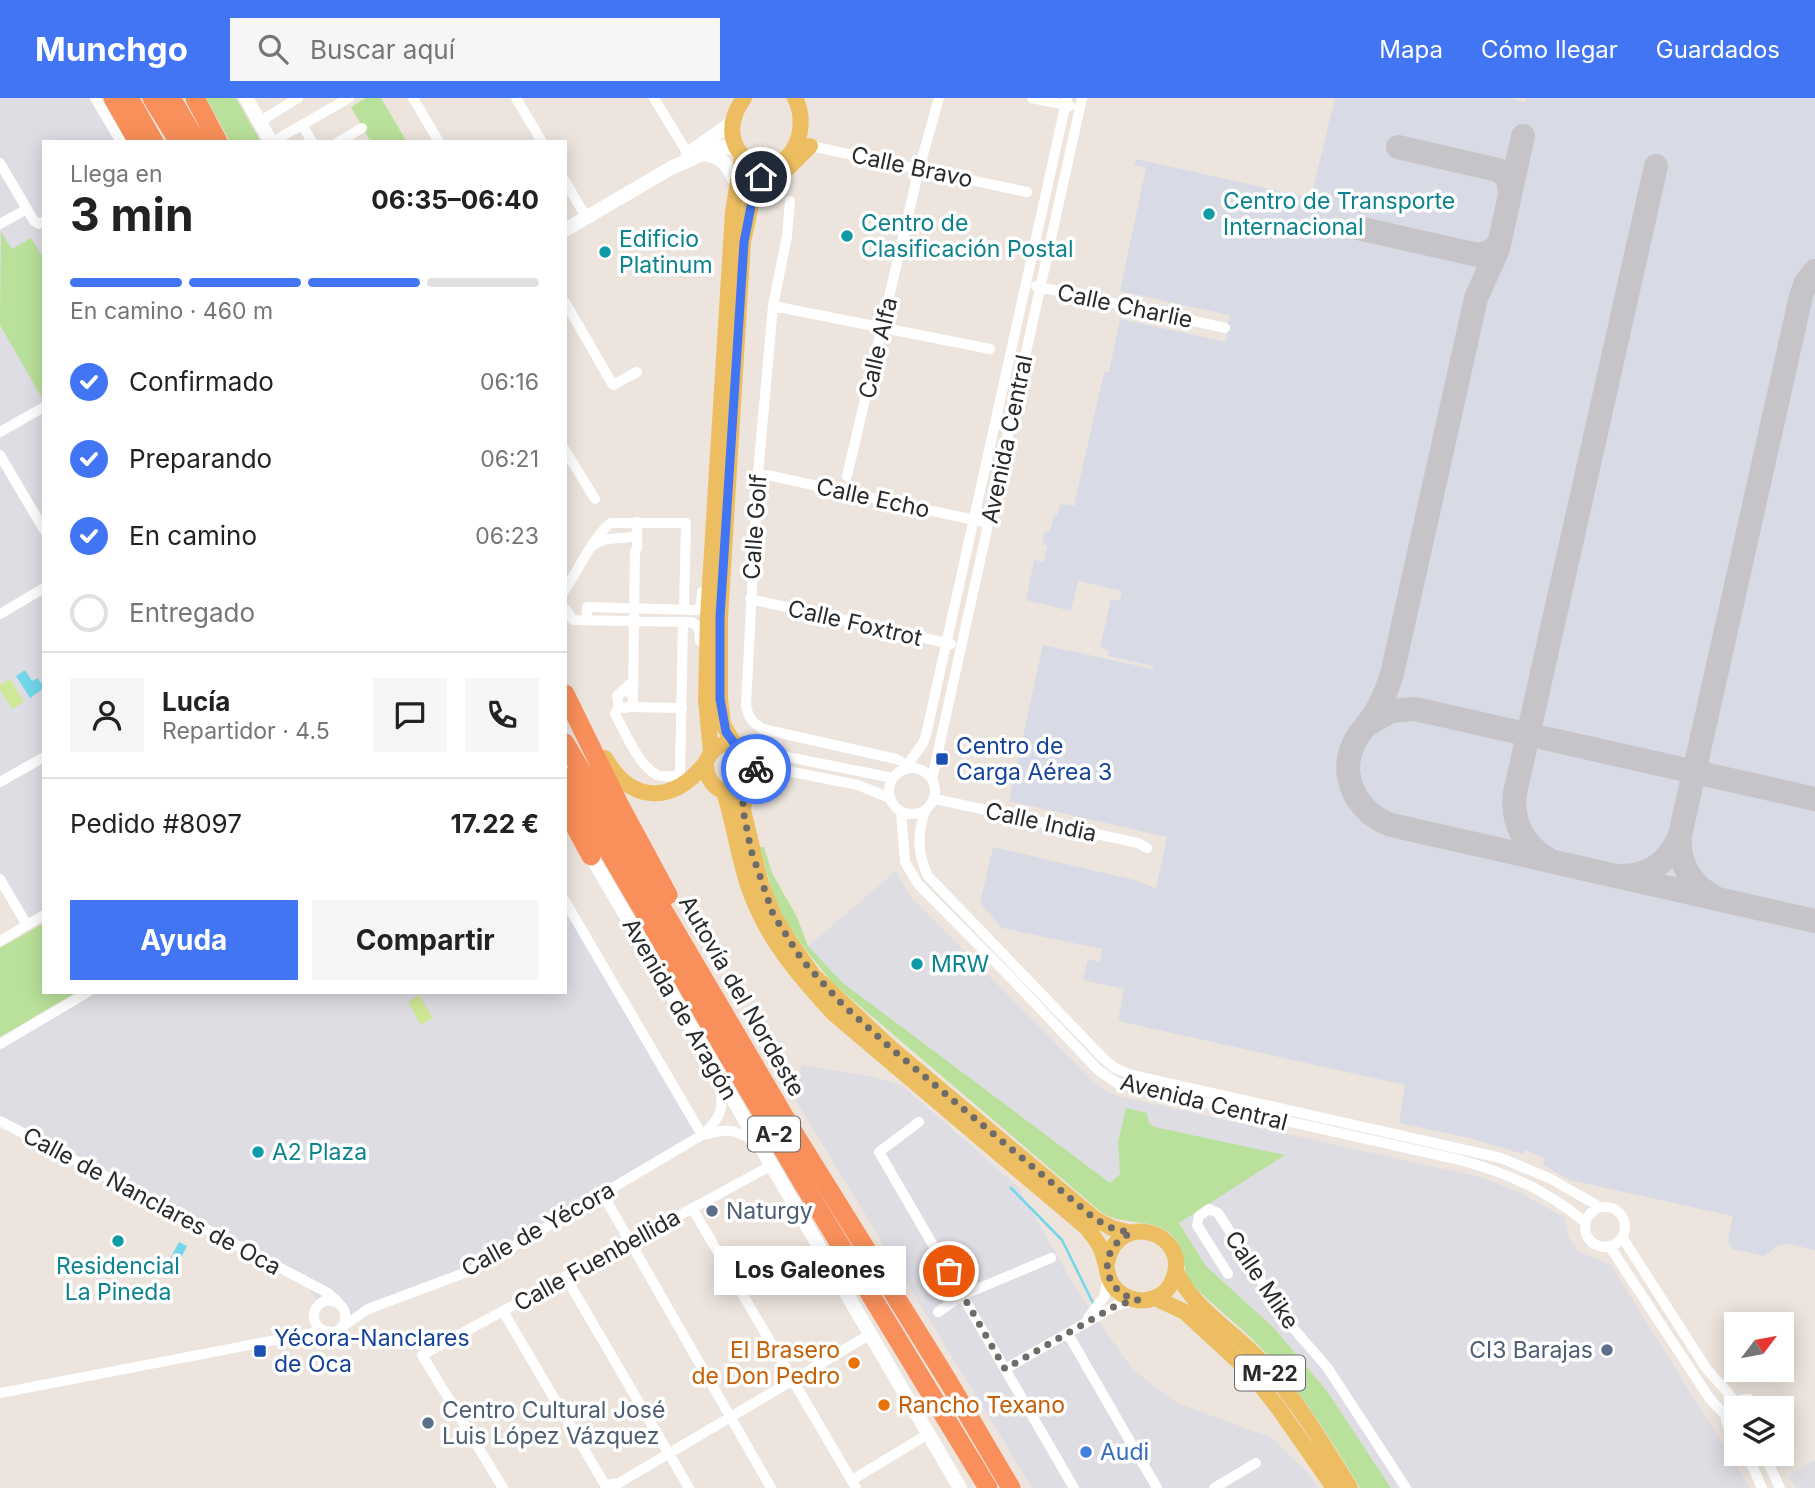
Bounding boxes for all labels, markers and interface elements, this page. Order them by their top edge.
search box [230,18,720,81]
text: Munchgo [35,29,188,69]
icon: search [254,30,292,68]
text: Buscar aquí [310,34,455,65]
text: Mapa [1379,35,1443,64]
text: Cómo llegar [1481,35,1618,64]
text: Guardados [1656,35,1780,64]
street label: Calle Bravo [849,140,975,194]
pin [731,147,791,207]
icon: home [742,158,780,196]
text: Llega en [70,160,162,188]
text: 06:35–06:40 [371,184,539,215]
text: 3 min [70,186,194,242]
place label: Centro de Transporte Internacional [1223,187,1455,241]
marker: Centro de Transporte Internacional [1201,206,1217,222]
place label: Centro de Clasificación Postal [861,209,1074,263]
place label: Edificio Platinum [619,225,713,279]
marker: Centro de Clasificación Postal [839,228,855,244]
marker: Edificio Platinum [597,244,613,260]
street label: Calle Charlie [1055,278,1195,334]
street label: Calle Alfa [853,295,903,401]
text: En camino · 460 m [70,297,273,325]
street label: Avenida Central [975,352,1039,526]
icon: check [70,363,108,401]
text: Confirmado [129,366,274,397]
text: 06:16 [480,368,539,396]
icon: check [70,440,108,478]
text: Preparando [129,443,272,474]
text: 06:21 [480,445,539,473]
street label: Calle Echo [814,472,932,524]
street label: Calle Golf [737,473,773,581]
icon: check [70,517,108,555]
text: En camino [129,520,257,551]
text: 06:23 [475,522,539,550]
street label: Calle Foxtrot [785,594,925,652]
text: Entregado [129,597,255,628]
button: person [70,678,144,752]
button: chat [373,678,447,752]
button: phone [465,678,539,752]
text: Lucía [162,686,230,717]
text: Repartidor · 4.5 [162,717,330,745]
place label: Centro de Carga Aérea 3 [956,732,1112,786]
courier [721,734,791,804]
icon: bike [737,750,775,788]
marker: Centro de Carga Aérea 3 [934,751,950,767]
street label: Calle India [983,797,1099,847]
text: Pedido #8097 [70,808,242,839]
text: 17.22 € [451,808,539,839]
street label: Autovía del Nordeste [673,891,811,1101]
button: Ayuda [70,900,298,980]
button: Compartir [312,900,539,980]
street label: Avenida de Aragón [616,913,744,1105]
place label: MRW [931,950,990,978]
marker: MRW [909,956,925,972]
street label: Avenida Central [1118,1068,1290,1136]
road number: A-2 [748,1116,800,1152]
street label: Calle de Nanclares de Oca [18,1121,286,1281]
place label: A2 Plaza [272,1138,367,1166]
marker: A2 Plaza [250,1144,266,1160]
street label: Calle de Yécora [457,1175,619,1283]
place label: Naturgy [726,1197,813,1225]
street label: Calle Fuenbellida [509,1203,685,1317]
marker: Naturgy [704,1203,720,1219]
street label: Calle Mike [1219,1225,1305,1335]
marker: Residencial La Pineda [110,1233,126,1249]
pin [919,1241,979,1301]
callout: Los Galeones [715,1246,907,1296]
place label: Residencial La Pineda [56,1252,180,1306]
icon: bag [930,1252,968,1290]
text: Los Galeones [735,1256,886,1284]
north arrow [1724,1312,1794,1382]
map controls [1724,1312,1794,1466]
place label: Yécora-Nanclares de Oca [274,1324,470,1378]
place label: El Brasero de Don Pedro [691,1336,840,1390]
place label: CI3 Barajas [1469,1336,1593,1364]
marker: CI3 Barajas [1599,1342,1615,1358]
marker: Yécora-Nanclares de Oca [252,1343,268,1359]
marker: El Brasero de Don Pedro [846,1355,862,1371]
road number: M-22 [1235,1356,1305,1390]
place label: Rancho Texano [898,1391,1065,1419]
place label: Centro Cultural José Luis López Vázquez [442,1396,665,1450]
button: layers [1724,1396,1794,1466]
marker: Rancho Texano [876,1397,892,1413]
marker: Centro Cultural José Luis López Vázquez [420,1415,436,1431]
place label: Audi [1100,1438,1149,1466]
marker: Audi [1078,1444,1094,1460]

